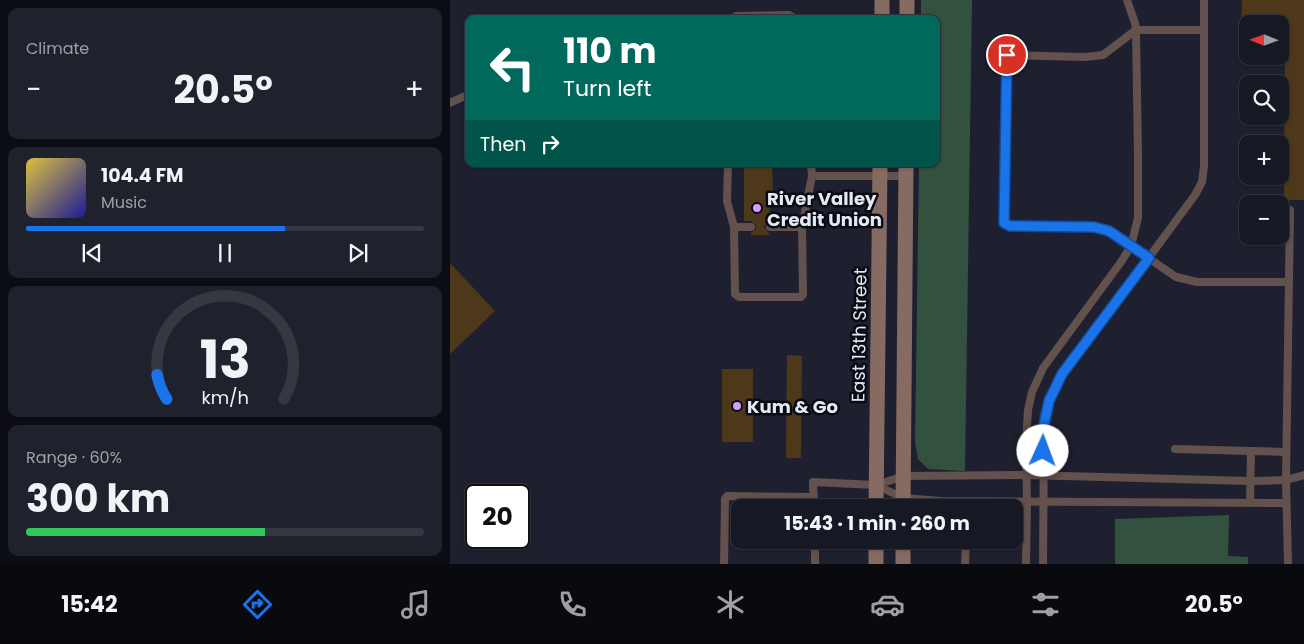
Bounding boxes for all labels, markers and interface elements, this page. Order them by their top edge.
north arrow [1239,15,1289,65]
map controls [1239,15,1289,245]
text: 110 m [563,26,657,75]
pin [986,34,1028,76]
icon: left [480,35,545,100]
text: Climate [26,37,89,60]
icon: arrive [993,41,1021,69]
text: 20.5° [173,63,273,116]
text: − [26,70,41,109]
text: + [405,70,424,109]
text: Turn left [563,73,651,104]
button: search [1239,75,1289,125]
icon: right [536,130,564,158]
text: Then [480,131,526,158]
button: + [1239,135,1289,185]
text: 104.4 FM [101,162,183,189]
place label: River Valley Credit Union [767,186,882,232]
text: Music [101,191,147,214]
button: − [1239,195,1289,245]
marker: River Valley Credit Union [751,202,763,214]
icon: previous [78,239,106,267]
icon: pause [211,239,239,267]
icon: next [344,239,372,267]
street label: East 13th Street [845,268,873,402]
text: 13 [199,323,251,396]
text: km/h [201,385,249,410]
place label: Kum & Go [747,394,838,419]
marker: Kum & Go [731,400,743,412]
position arrow [1016,424,1068,476]
text: Range · 60% [26,446,122,469]
text: 300 km [26,472,170,525]
speed limit sign: 20 [465,484,530,549]
text: 15:43 · 1 min · 260 m [784,510,970,537]
icon: directions [240,587,275,622]
icon: music [398,587,433,622]
icon: phone [555,587,590,622]
icon: climate [713,587,748,622]
icon: car [870,587,905,622]
icon: filters [1028,587,1063,622]
text: 15:42 [61,589,118,620]
text: 20.5° [1185,589,1243,620]

